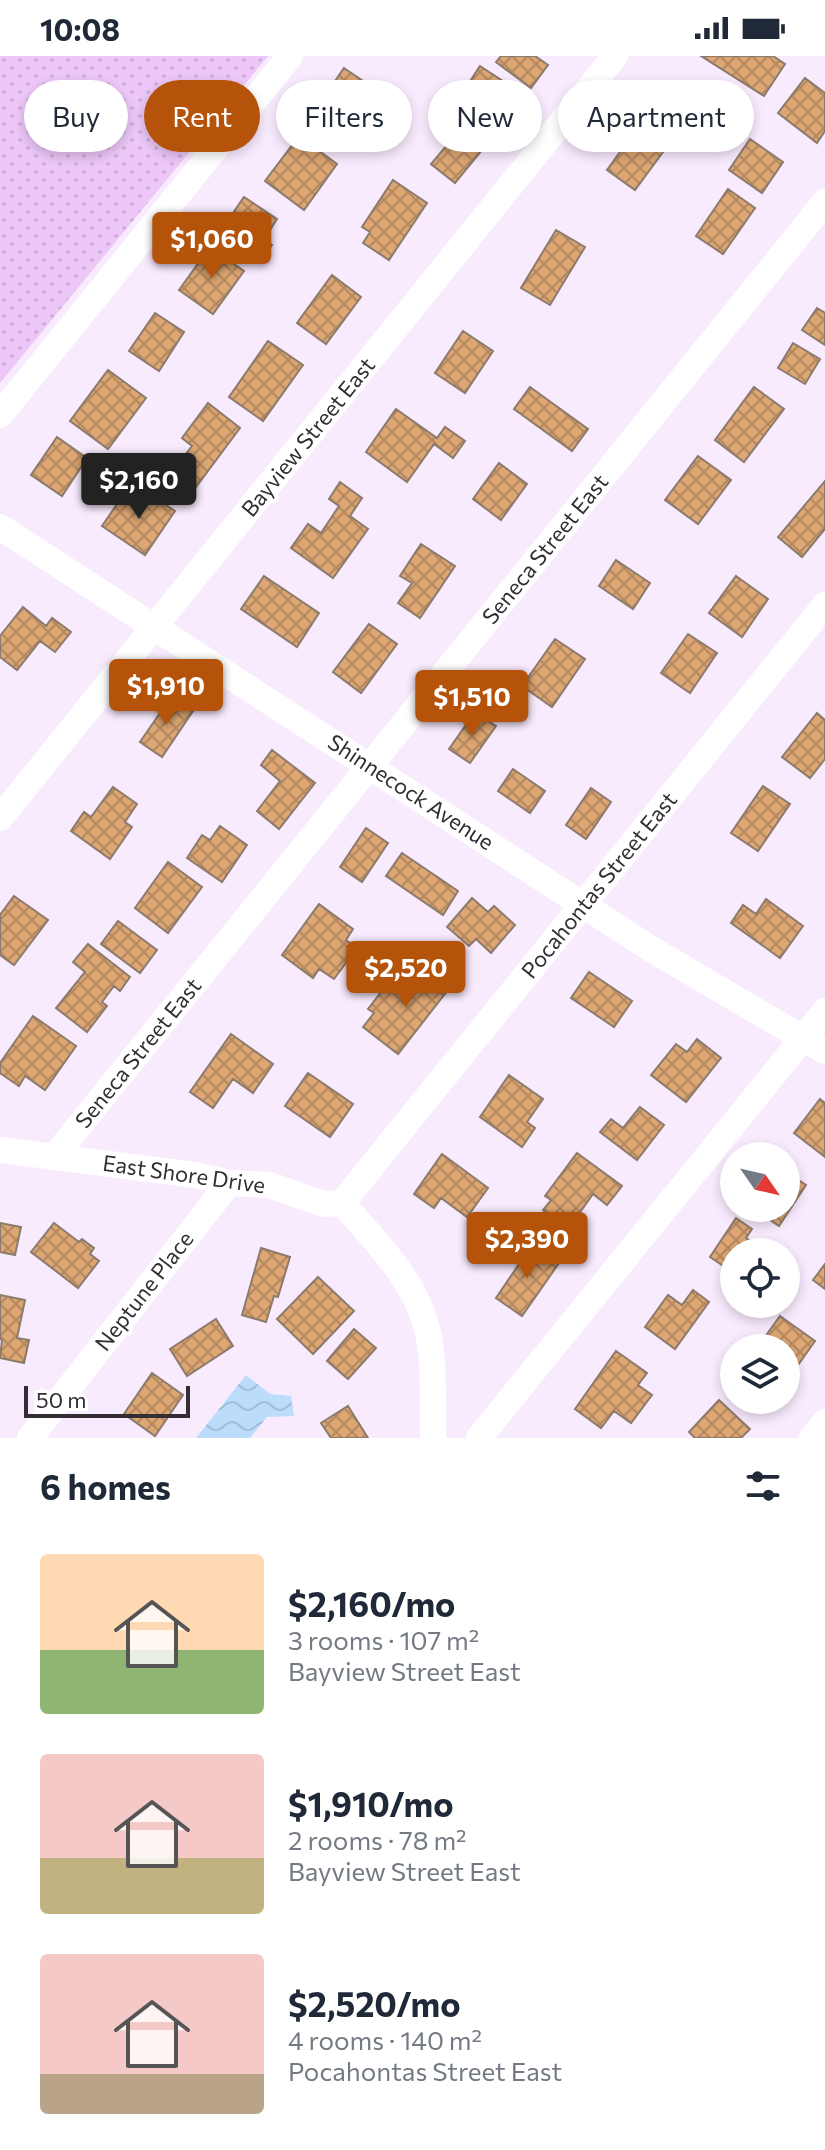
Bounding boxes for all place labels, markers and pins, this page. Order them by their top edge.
pin: $1,060 [147,212,277,280]
pin: $2,160 [74,453,204,521]
pin: $1,910 [101,659,231,727]
pin: $1,510 [407,670,537,738]
pin: $2,520 [341,941,471,1009]
pin: $2,390 [462,1212,592,1280]

